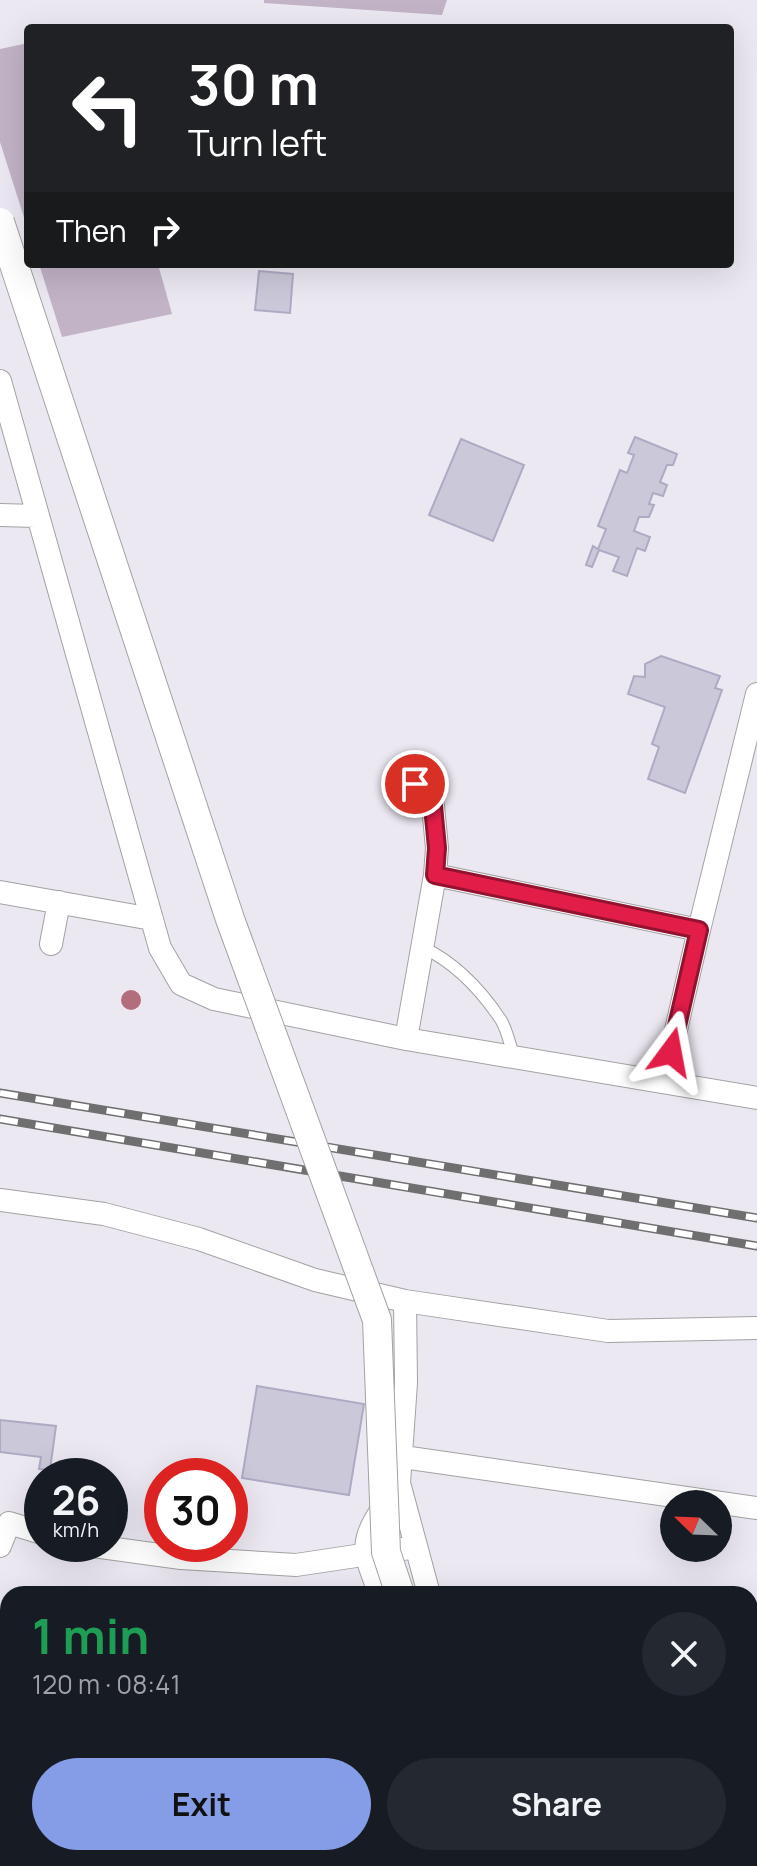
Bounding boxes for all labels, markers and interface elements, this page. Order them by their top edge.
text: 30 m [188,45,319,122]
icon: left [56,56,160,160]
text: Turn left [188,118,327,167]
icon: right [143,208,187,252]
text: Then [56,210,127,251]
pin [381,750,449,818]
icon: arrive [393,762,437,806]
position arrow [629,1010,713,1094]
speed limit sign: 30 [144,1458,248,1562]
text: 26 [52,1472,100,1527]
north arrow [660,1490,732,1562]
map controls [660,1490,732,1562]
text: km/h [53,1516,99,1543]
text: 1 min [32,1603,149,1668]
button: close [642,1612,726,1696]
text: 120 m · 08:41 [32,1666,181,1702]
button: Exit [32,1758,371,1850]
button: Share [387,1758,726,1850]

